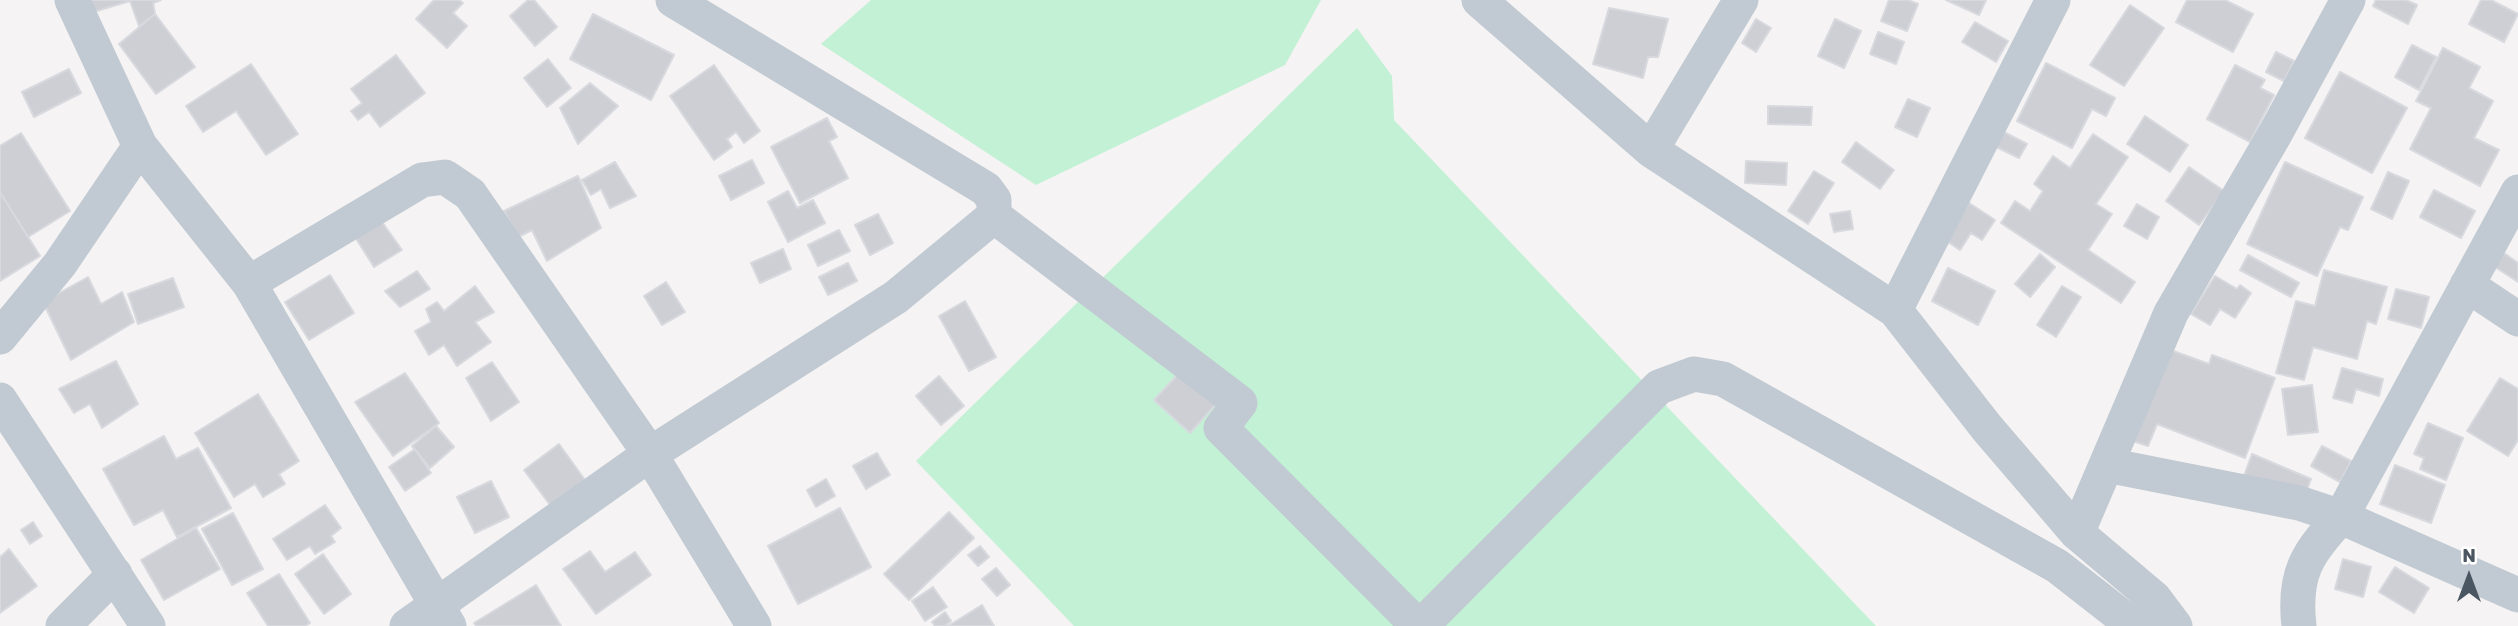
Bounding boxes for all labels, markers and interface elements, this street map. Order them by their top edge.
north arrow [2434,542,2504,612]
text: N [2462,544,2476,567]

